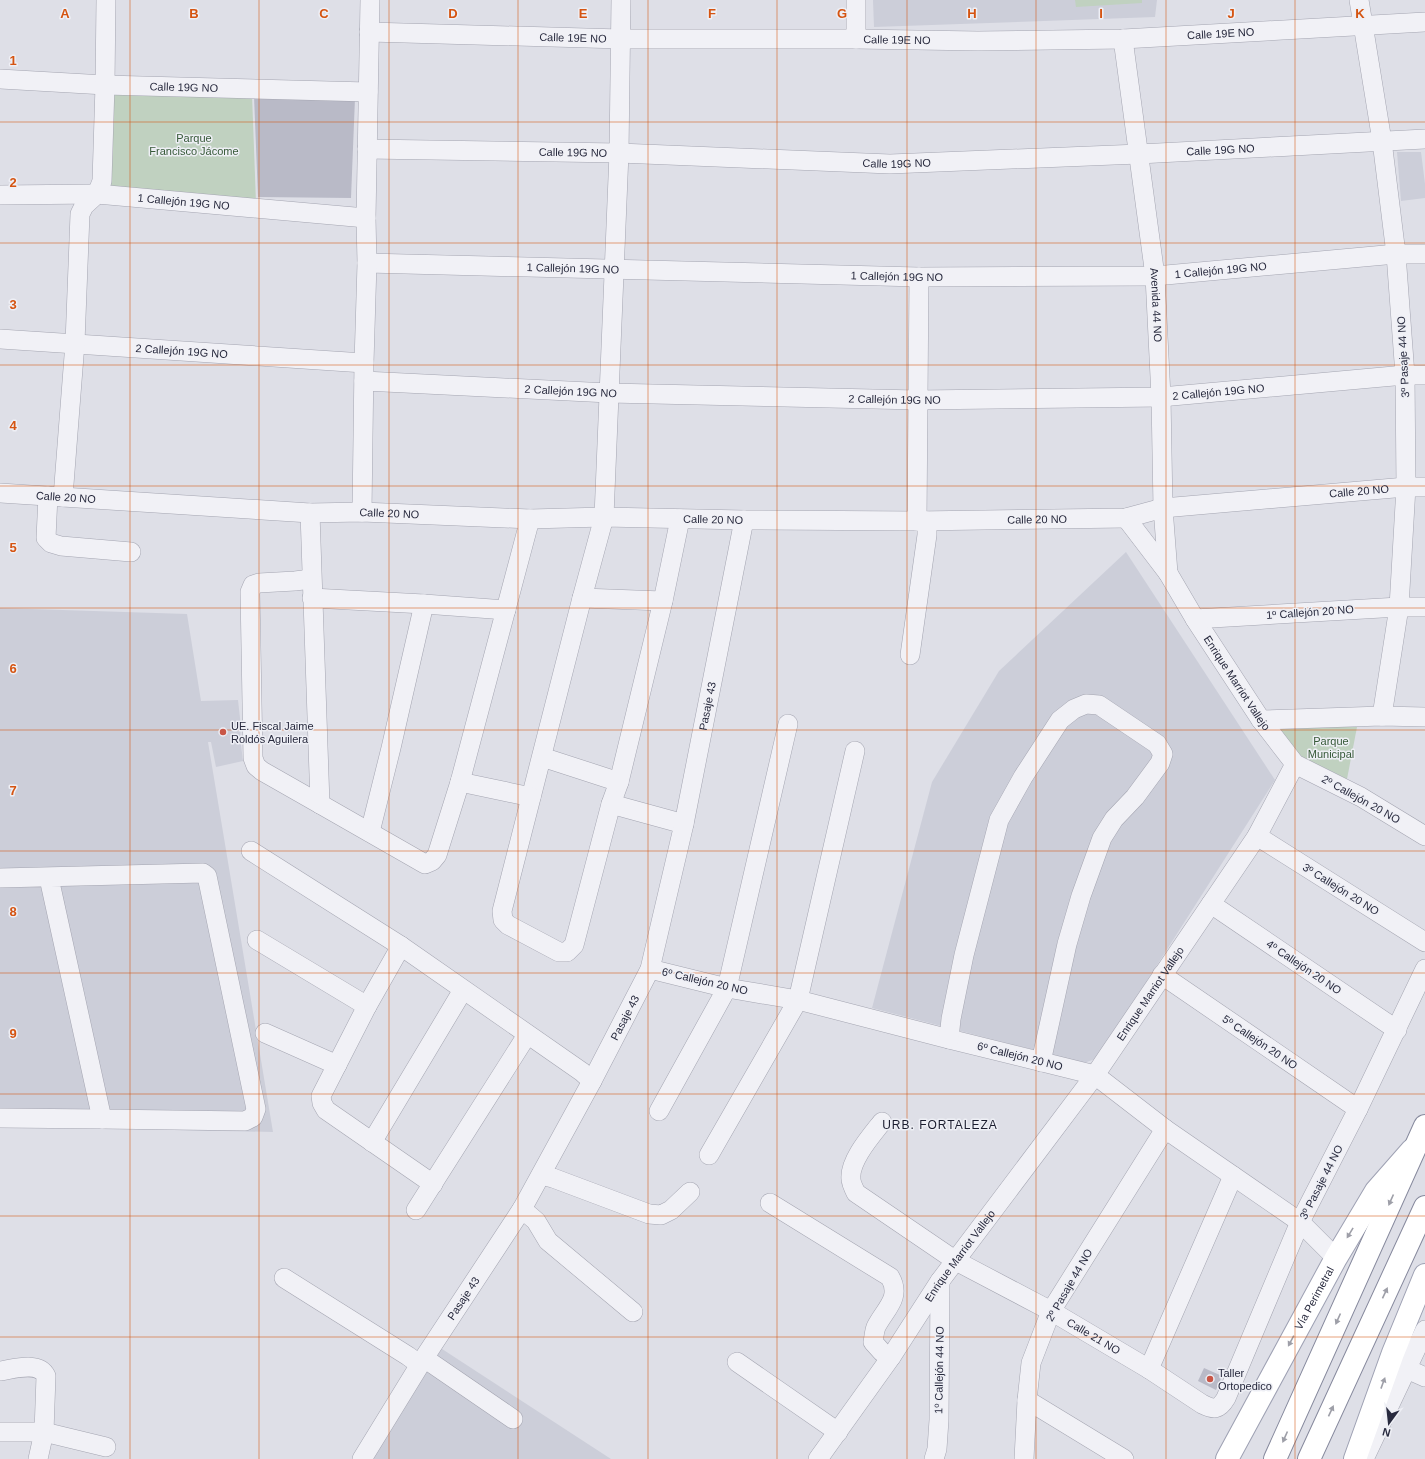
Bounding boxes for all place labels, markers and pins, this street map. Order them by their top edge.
place label: UE. Fiscal Jaime Roldós Aguilera [231,720,314,745]
marker: UE. Fiscal Jaime Roldós Aguilera [218,727,228,737]
place label: Taller Ortopedico [1218,1367,1272,1392]
marker: Taller Ortopedico [1205,1374,1215,1384]

